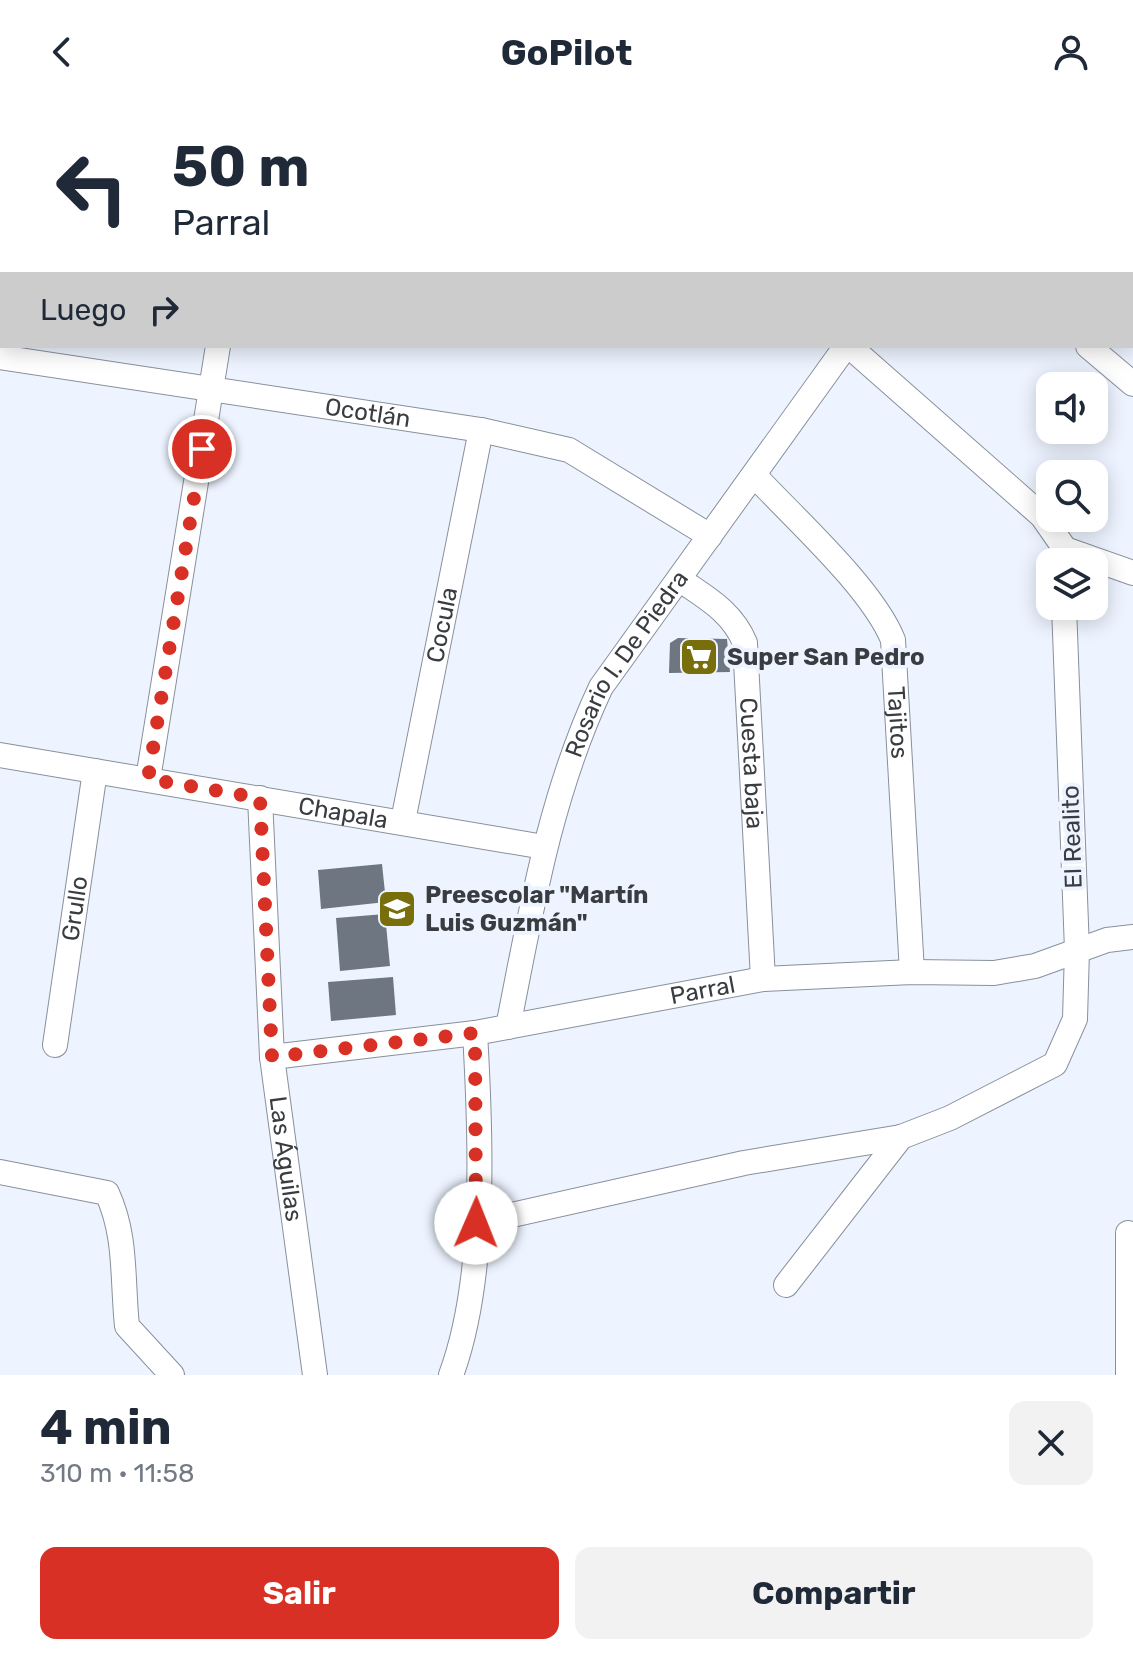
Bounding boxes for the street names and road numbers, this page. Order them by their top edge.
street label: Ocotlán [323,393,413,433]
street label: Rosario I. De Piedra [559,565,694,761]
street label: Cocula [421,585,463,665]
street label: Tajitos [882,685,914,760]
street label: Cuesta baja [734,697,769,830]
street label: El Realito [1056,785,1088,889]
street label: Chapala [296,792,390,834]
street label: Grullo [56,874,94,943]
street label: Parral [668,971,737,1010]
street label: Las Águilas [263,1094,308,1223]

